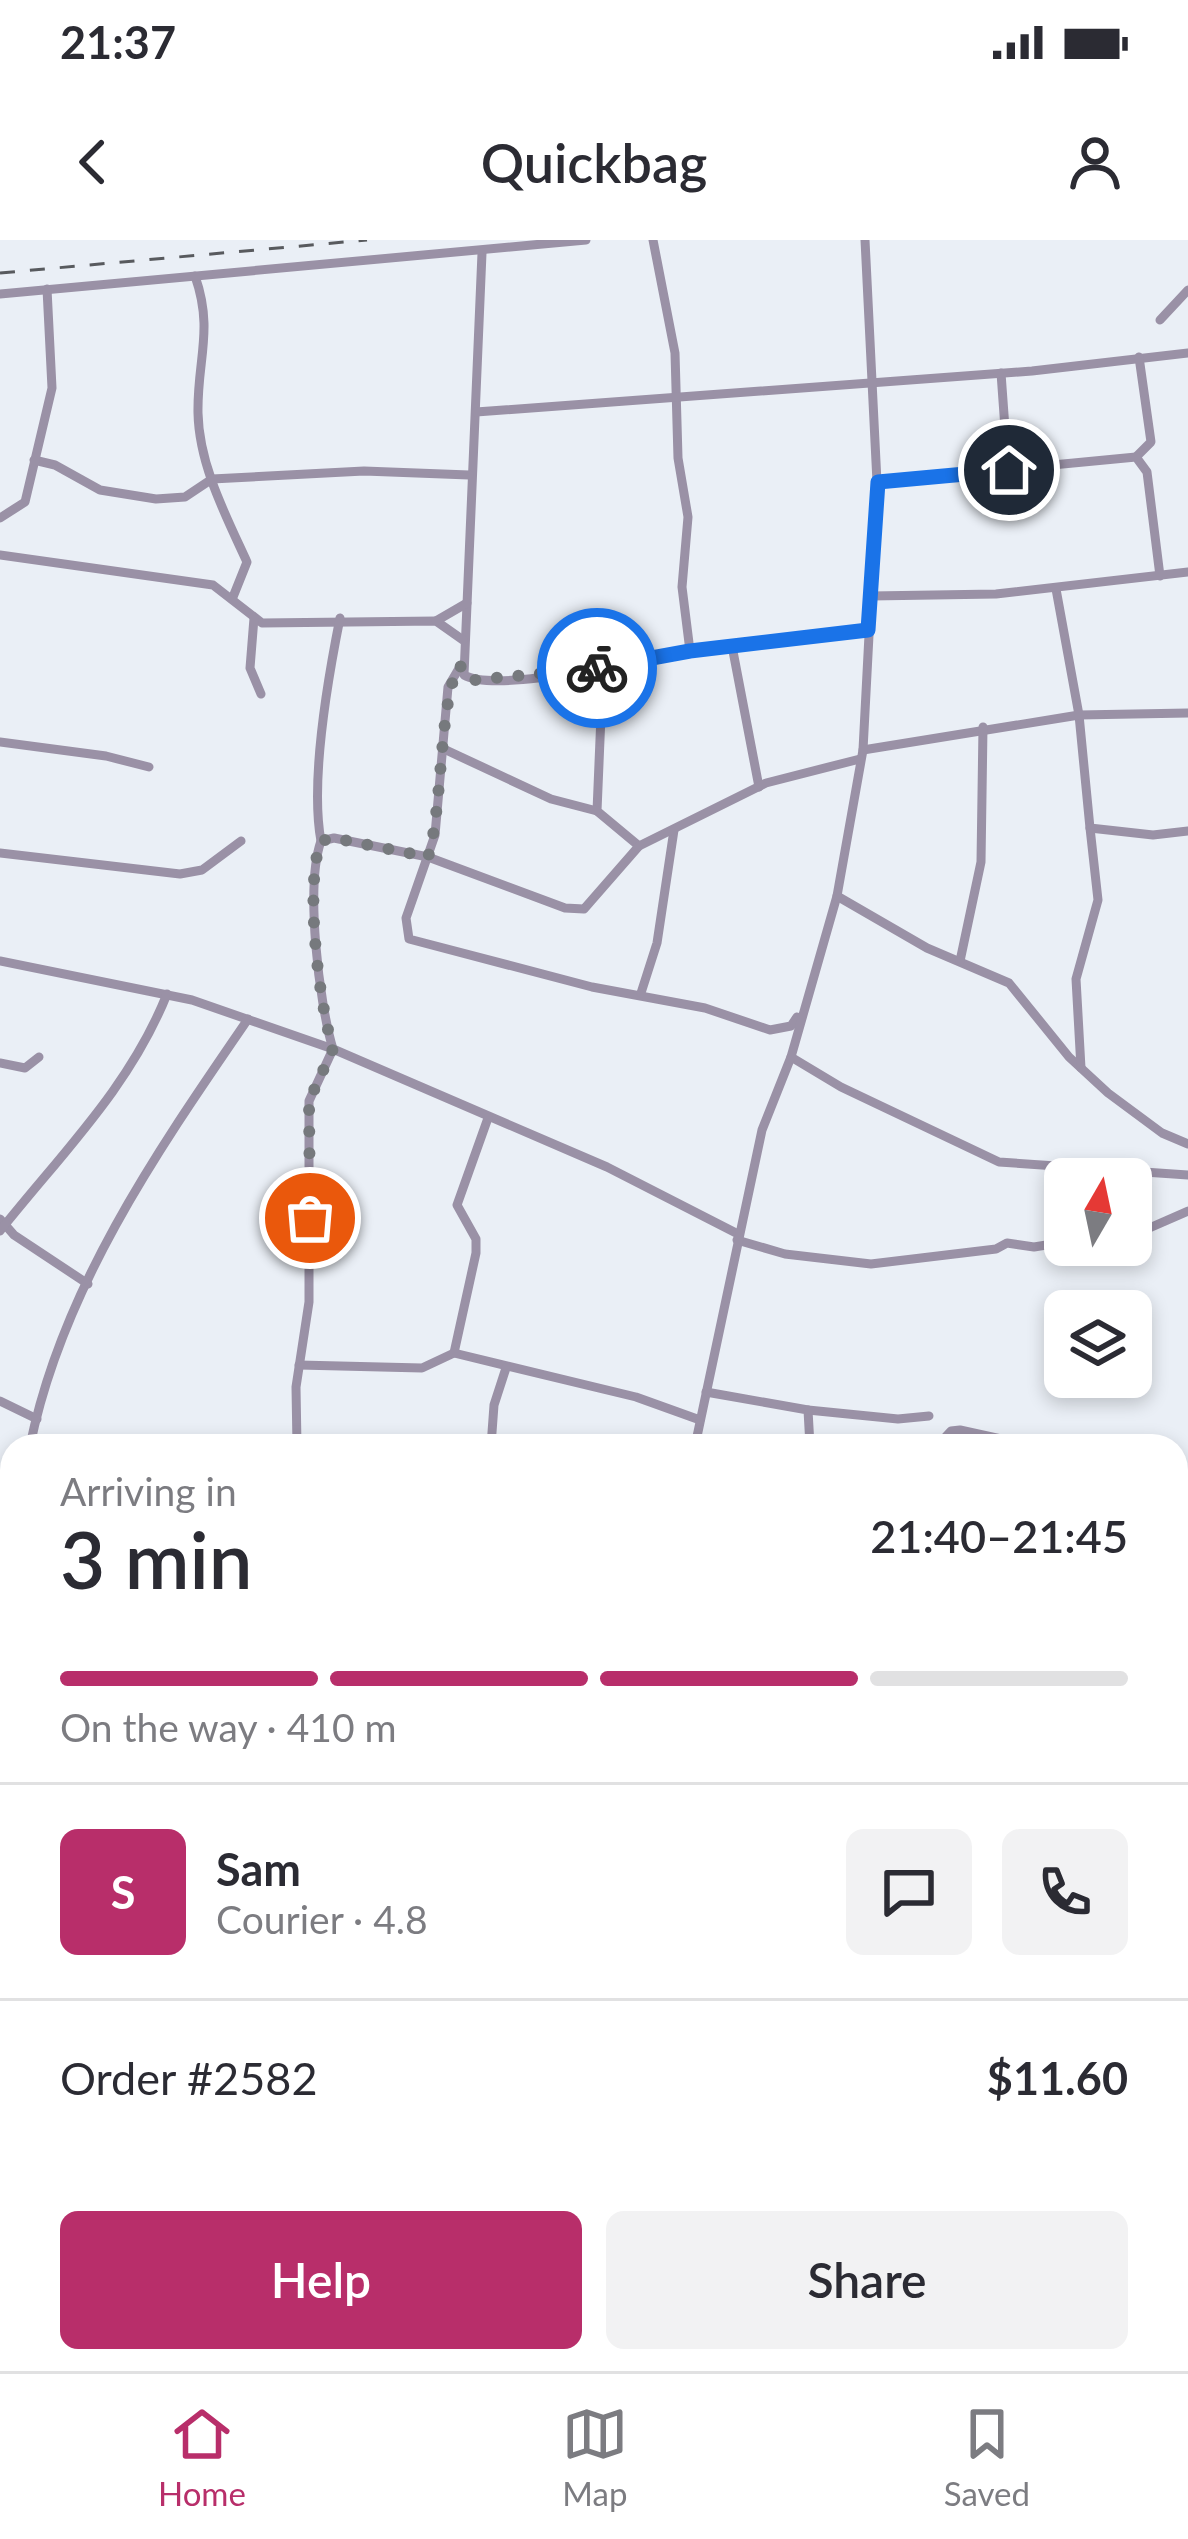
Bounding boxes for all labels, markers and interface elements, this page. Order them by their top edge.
text: 21:37 [60,15,176,69]
icon: back [60,129,126,195]
icon: person [1062,129,1128,195]
text: Quickbag [481,130,707,195]
pin [958,419,1060,521]
icon: home [976,437,1042,503]
courier [537,608,657,728]
icon: bike [564,635,630,701]
north arrow [1044,1158,1152,1266]
map controls [1044,1158,1152,1398]
pin [259,1167,361,1269]
icon: bag [277,1185,343,1251]
button: layers [1044,1290,1152,1398]
text: Arriving in [60,1468,237,1514]
text: 21:40–21:45 [870,1509,1128,1563]
text: 3 min [60,1512,253,1606]
text: On the way · 410 m [60,1704,397,1750]
button: chat [846,1829,972,1955]
button: phone [1002,1829,1128,1955]
text: Sam [216,1842,301,1896]
text: S [111,1865,135,1919]
text: Courier · 4.8 [216,1896,428,1942]
text: Order #2582 [60,2051,318,2105]
text: $11.60 [987,2051,1128,2105]
button: Help [60,2211,582,2349]
button: Share [606,2211,1128,2349]
tab: Home [158,2401,246,2513]
tab: Map [562,2401,628,2513]
tab: Saved [944,2401,1030,2513]

